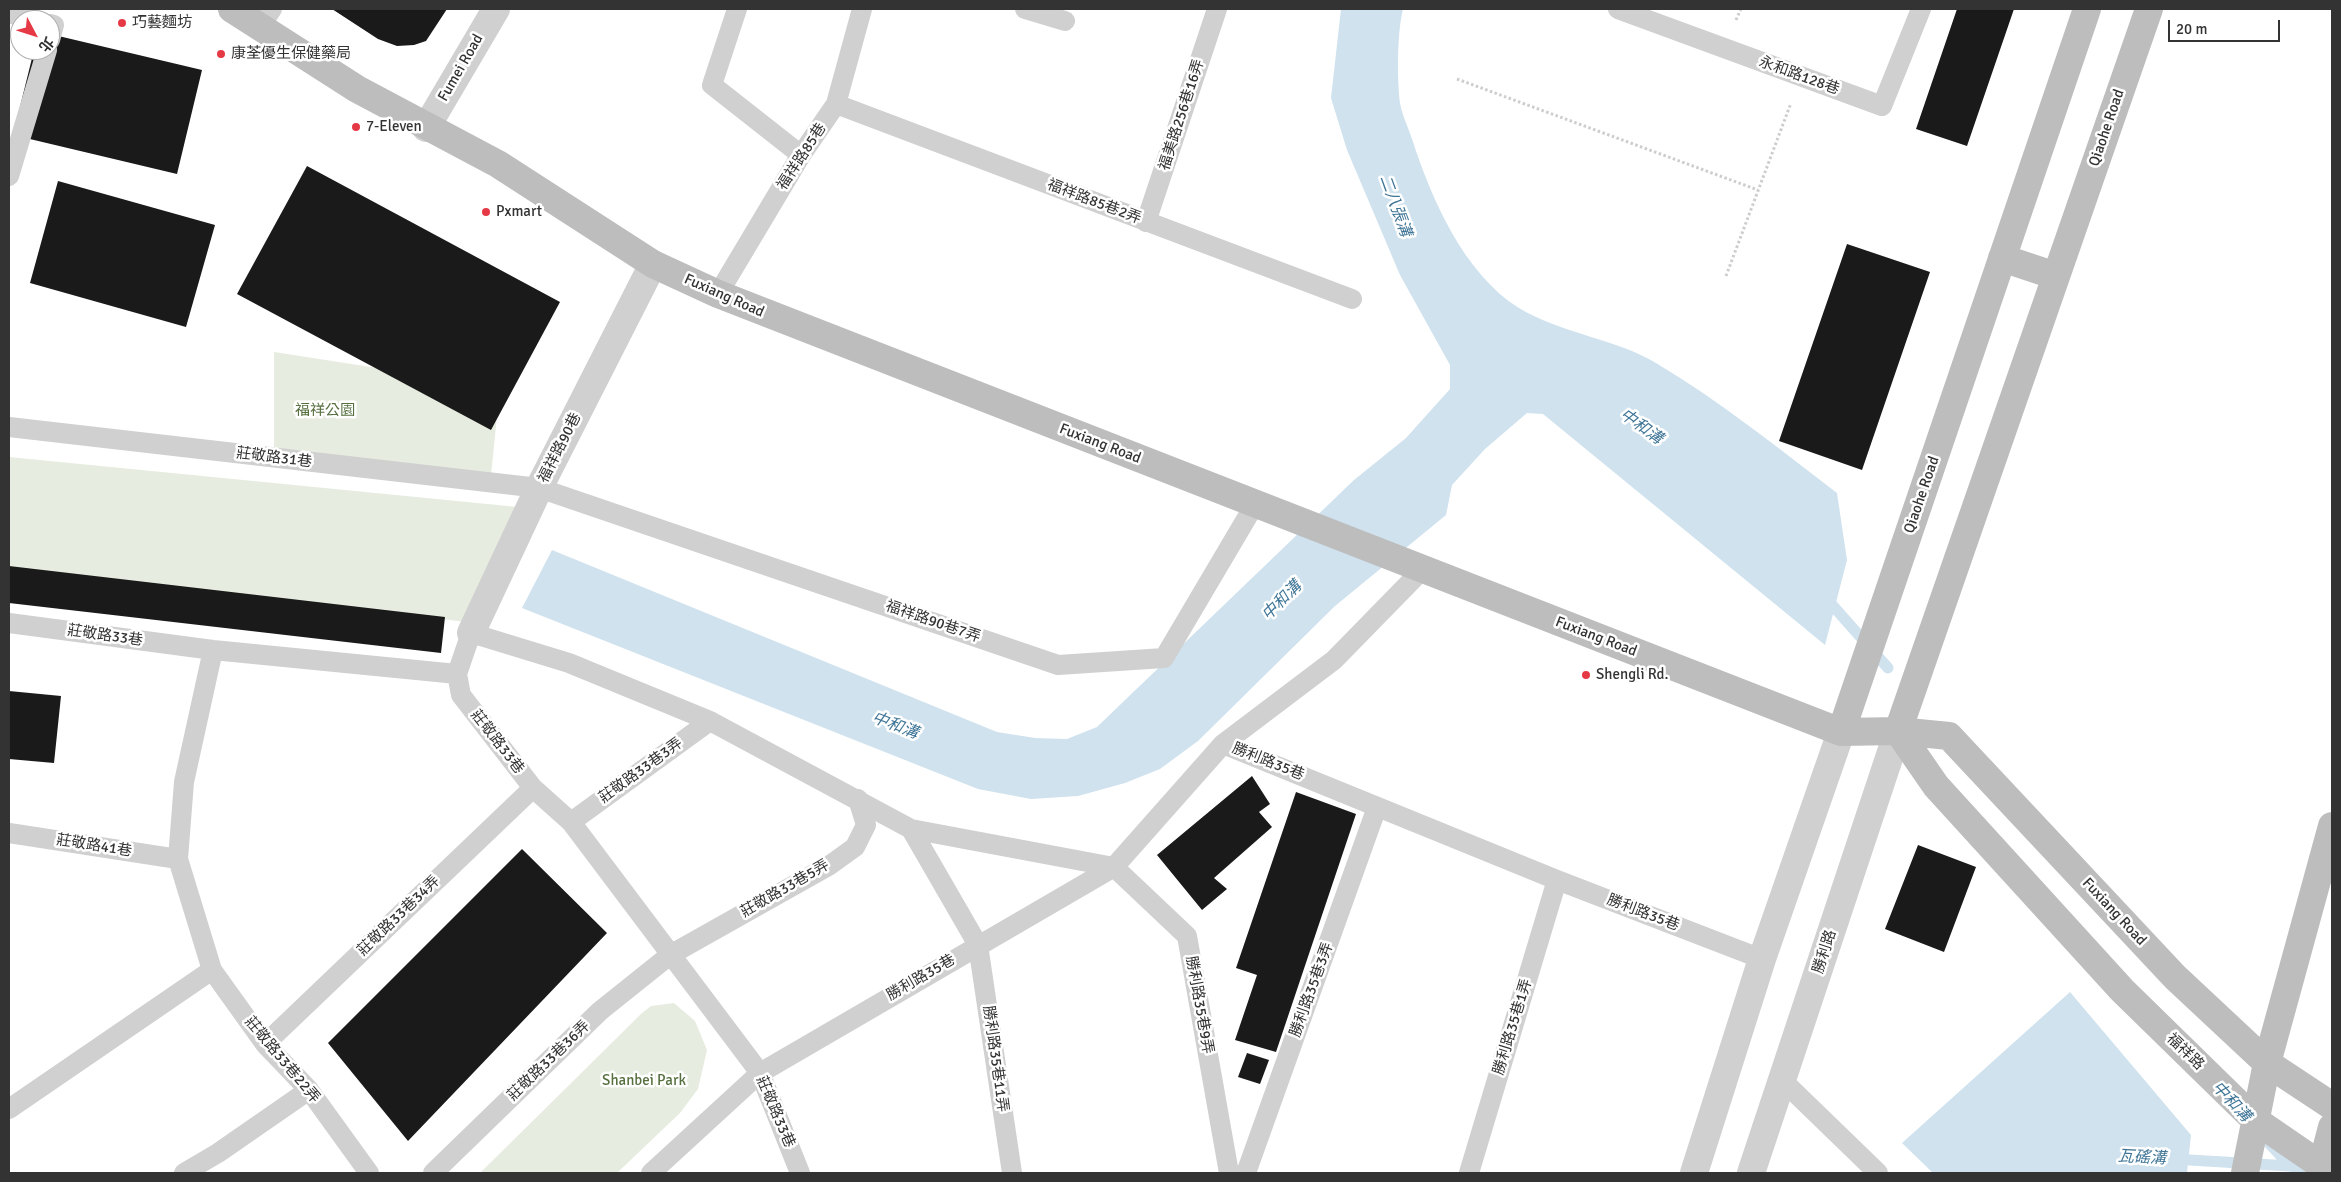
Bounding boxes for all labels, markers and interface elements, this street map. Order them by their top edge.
north arrow [10,10,60,60]
scale bar [2171,10,2284,42]
place label: 巧藝麵坊 [132,14,192,32]
marker: 巧藝麵坊 [116,17,128,29]
text: 20 m [2176,20,2207,38]
street label: Fumei Road [435,31,487,105]
text: 北 [35,33,57,55]
place label: 康荃優生保健藥局 [231,45,351,63]
marker: 康荃優生保健藥局 [215,48,227,60]
street label: 永和路128巷 [1756,53,1842,99]
street label: 福美路256巷16弄 [1156,57,1208,173]
street label: Qiaohe Road [2085,87,2129,169]
place label: 7-Eleven [366,118,422,136]
street label: 福祥路85巷 [774,120,830,194]
marker: 7-Eleven [350,121,362,133]
water label: 二八張溝 [1375,173,1415,239]
street label: 福祥路85巷2弄 [1044,176,1144,228]
place label: Pxmart [496,203,542,221]
marker: Pxmart [480,206,492,218]
street label: Fuxiang Road [681,270,767,322]
park label: 福祥公園 [295,402,355,420]
water label: 中和溝 [1616,405,1666,449]
street label: 福祥路90巷 [535,410,585,486]
street label: Fuxiang Road [1057,420,1143,468]
street label: 莊敬路31巷 [235,444,313,472]
street label: Qiaohe Road [1900,454,1944,536]
water label: 中和溝 [1258,577,1306,625]
street label: 福祥路90巷7弄 [883,597,983,647]
street label: Fuxiang Road [1553,613,1639,661]
street label: 莊敬路33巷 [66,622,144,650]
place label: Shengli Rd. [1596,666,1668,684]
marker: Shengli Rd. [1580,669,1592,681]
street label: 莊敬路33巷 [466,706,528,778]
water label: 中和溝 [869,708,921,744]
street label: 莊敬路33巷3弄 [596,735,686,807]
street label: 勝利路35巷 [1229,739,1307,785]
street label: 莊敬路41巷 [55,831,133,861]
street label: 莊敬路33巷5弄 [738,856,832,922]
street label: 莊敬路33巷34弄 [354,872,444,960]
street label: Fuxiang Road [2078,874,2150,950]
street label: 勝利路35巷 [1604,891,1682,935]
street label: 勝利路 [1809,928,1841,976]
street label: 勝利路35巷3弄 [1287,940,1337,1040]
street label: 勝利路35巷 [884,951,958,1005]
street label: 勝利路35巷9弄 [1182,955,1216,1055]
street label: 勝利路35巷1弄 [1490,977,1536,1077]
street label: 勝利路35巷11弄 [979,1005,1011,1113]
street label: 莊敬路33巷22弄 [241,1013,323,1107]
street label: 莊敬路33巷36弄 [504,1017,594,1105]
street label: 福祥路 [2163,1030,2207,1074]
park label: Shanbei Park [602,1072,686,1090]
street label: 莊敬路33巷 [752,1073,798,1151]
water label: 中和溝 [2208,1078,2254,1126]
water label: 瓦磘溝 [2118,1147,2166,1169]

